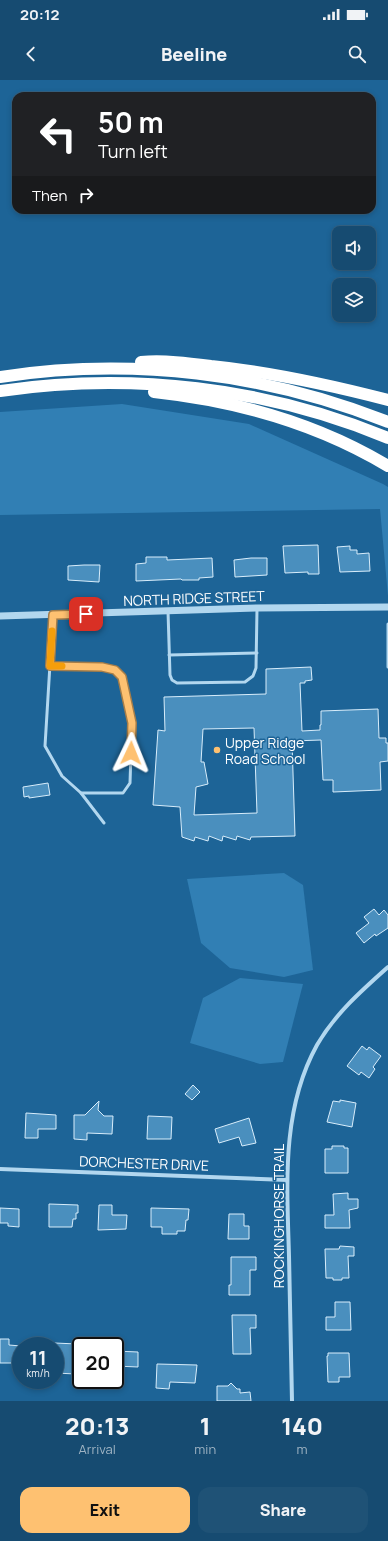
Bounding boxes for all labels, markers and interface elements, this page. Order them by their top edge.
text: 20:12 [20,4,59,25]
text: Beeline [161,42,227,66]
icon: back [20,43,42,65]
icon: search [346,43,368,65]
text: 50 m [98,103,164,141]
icon: left [32,108,84,160]
text: Turn left [98,139,168,163]
icon: right [75,184,97,206]
text: Then [32,185,67,206]
map controls [332,226,376,322]
button: sound [332,226,376,270]
button: layers [332,278,376,322]
street label: NORTH RIDGE STREET [123,586,266,610]
pin [69,597,103,631]
icon: arrive [75,603,97,625]
position arrow [110,732,152,774]
place label: Upper Ridge Road School [225,733,306,768]
marker: Upper Ridge Road School [212,745,222,755]
street label: ROCKINGHORSE TRAIL [269,1144,288,1288]
street label: DORCHESTER DRIVE [79,1151,209,1175]
speed limit sign: 20 [72,1337,124,1389]
text: 11 [29,1344,47,1371]
text: km/h [26,1366,50,1380]
text: 20:13 [65,1409,129,1442]
text: 1 [200,1409,211,1442]
text: 140 [281,1409,323,1442]
text: Arrival [79,1440,116,1458]
text: min [194,1440,216,1458]
text: m [297,1440,308,1458]
button: Exit [20,1487,190,1533]
button: Share [198,1487,368,1533]

